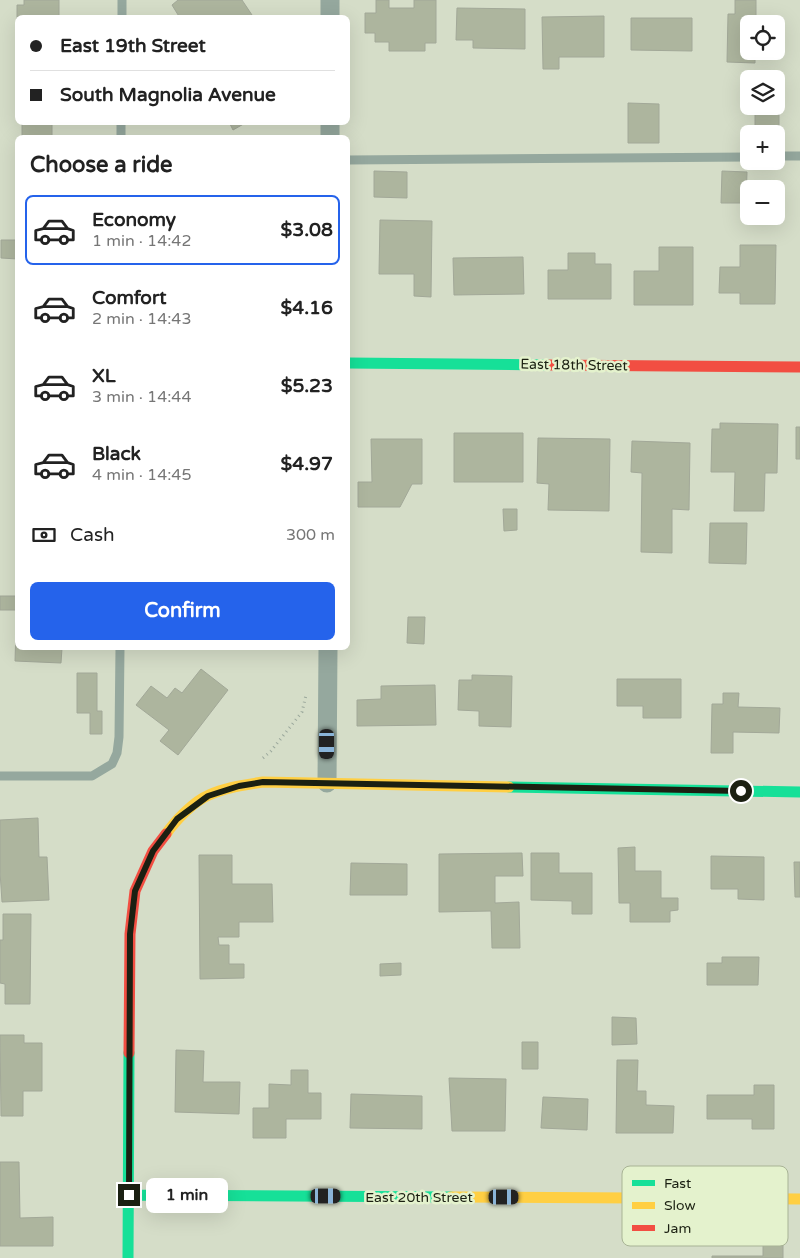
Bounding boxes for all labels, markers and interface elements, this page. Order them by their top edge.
map controls [740,15,785,225]
button: locate [740,15,785,60]
text: East 19th Street [60,35,206,57]
button: layers [740,70,785,115]
text: South Magnolia Avenue [60,84,276,106]
button: + [740,125,785,170]
text: Choose a ride [30,152,173,178]
button: − [740,180,785,225]
icon: car [32,208,77,253]
text: Economy [92,209,176,231]
text: $3.08 [281,219,333,241]
text: 1 min · 14:42 [92,231,191,251]
icon: car [32,286,77,331]
text: Comfort [92,287,166,309]
text: $4.16 [281,297,333,319]
text: 2 min · 14:43 [92,309,191,329]
street label: East 18th Street [520,356,629,374]
icon: car [32,364,77,409]
text: XL [92,365,116,387]
text: $5.23 [281,375,333,397]
text: 3 min · 14:44 [92,387,191,407]
icon: car [32,442,77,487]
text: Black [92,443,141,465]
text: $4.97 [281,453,333,475]
text: 4 min · 14:45 [92,465,191,485]
icon: cash [30,521,58,549]
text: Cash [70,524,115,546]
text: 300 m [286,525,335,545]
button: Confirm [30,582,335,640]
car [319,729,334,759]
route start [730,780,752,802]
legend [622,1166,788,1246]
text: Fast [664,1175,692,1192]
callout: 1 min [146,1178,229,1212]
route end [118,1184,140,1206]
text: 1 min [166,1185,208,1205]
car [311,1189,341,1204]
street label: East 20th Street [365,1189,473,1206]
car [489,1190,519,1205]
text: Slow [664,1197,696,1214]
text: Jam [664,1220,691,1237]

